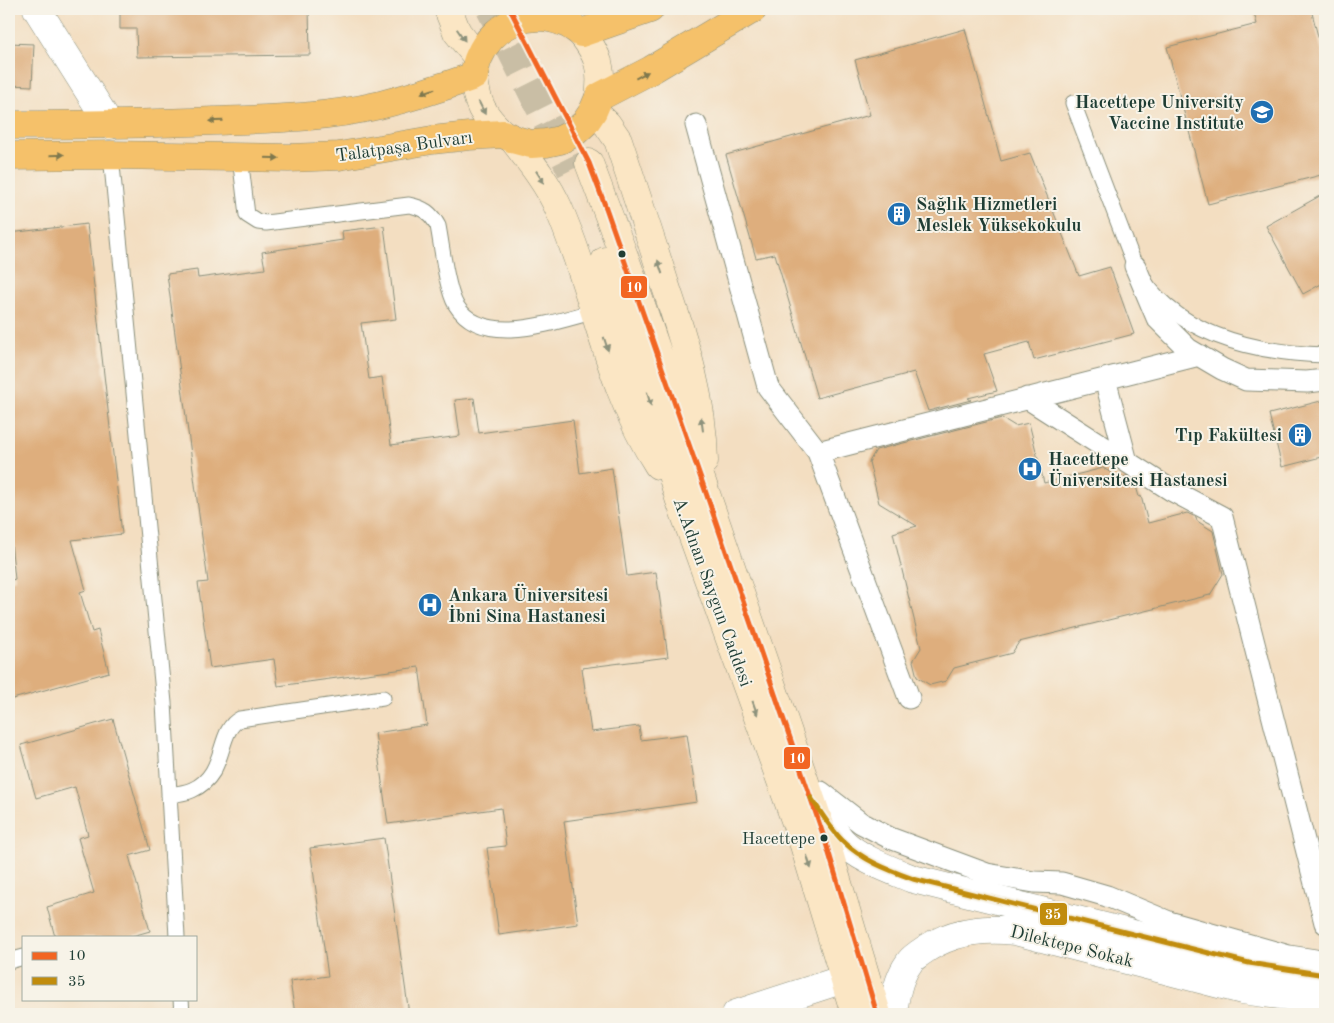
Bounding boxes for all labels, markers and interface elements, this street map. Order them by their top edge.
one-way arrow [456,28,465,42]
one-way arrow [635,71,650,79]
one-way arrow [420,88,435,96]
place label: Hacettepe University Vaccine Institute [1075,94,1244,133]
school or university icon: Hacettepe University Vaccine Institute [1249,99,1275,125]
one-way arrow [478,101,486,115]
one-way arrow [208,117,224,125]
street label: Talatpaşa Bulvarı [335,128,474,165]
one-way arrow [50,151,66,159]
one-way arrow [265,154,281,162]
one-way arrow [535,171,544,184]
place label: Sağlık Hizmetleri Meslek Yüksekokulu [916,196,1082,235]
building icon: Sağlık Hizmetleri Meslek Yüksekokulu [886,201,912,227]
unlabelled marker [617,249,627,259]
one-way arrow [656,259,664,274]
line badge: 10 [620,275,648,299]
text: 10 [626,281,642,295]
one-way arrow [603,337,611,352]
one-way arrow [646,391,654,406]
one-way arrow [698,415,706,431]
building icon: Tıp Fakültesi [1287,422,1313,448]
place label: Tıp Fakültesi [1175,427,1282,445]
place label: Hacettepe Üniversitesi Hastanesi [1048,451,1228,490]
hospital icon: Hacettepe Üniversitesi Hastanesi [1017,456,1043,482]
street label: A.Adnan Saygun Caddesi [670,496,755,689]
place label: Ankara Üniversitesi İbni Sina Hastanesi [448,583,608,626]
hospital icon: Ankara Üniversitesi İbni Sina Hastanesi [417,592,443,618]
one-way arrow [752,701,759,716]
line badge: 10 [783,746,811,770]
text: 10 [789,752,805,766]
place label: Hacettepe [742,831,815,848]
marker: Hacettepe [819,833,829,843]
one-way arrow [806,854,814,869]
line badge: 35 [1039,902,1068,926]
text: 35 [1045,908,1061,922]
street label: Dilektepe Sokak [1008,923,1135,971]
legend [22,936,198,1000]
text: 10 [68,949,85,964]
text: 35 [68,975,85,990]

